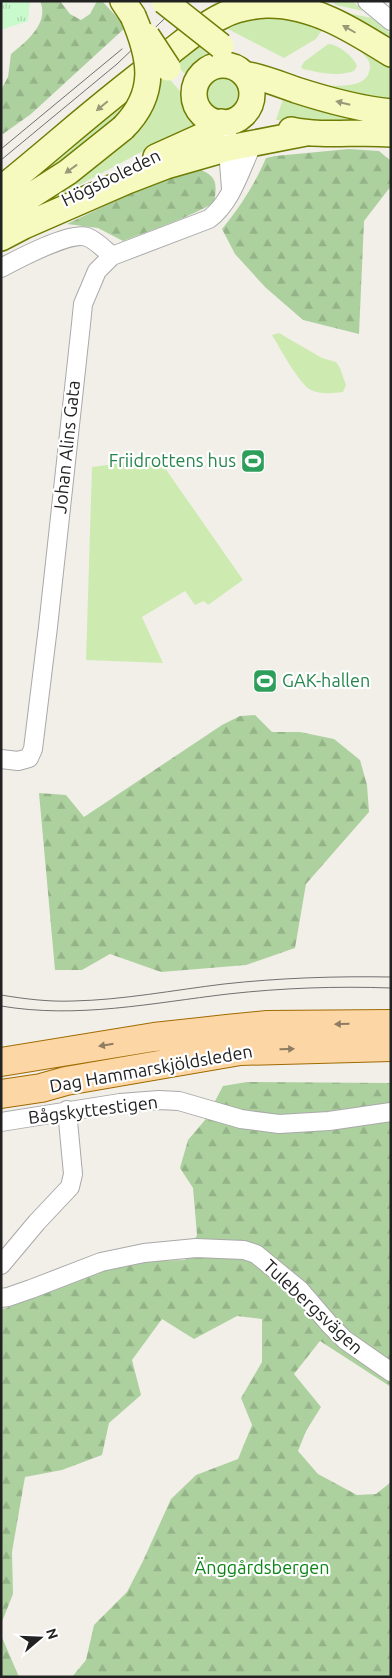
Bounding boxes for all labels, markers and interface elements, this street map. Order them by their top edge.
one-way arrow [342,25,355,34]
one-way arrow [335,99,350,107]
one-way arrow [95,100,108,111]
street label: Högsboleden [58,145,163,210]
one-way arrow [65,164,78,175]
street label: Johan Alins Gata [49,379,83,514]
sports icon: Friidrottens hus [240,448,266,474]
place label: Friidrottens hus [109,450,236,470]
sports icon: GAK-hallen [252,668,278,694]
place label: GAK-hallen [282,670,370,690]
one-way arrow [334,1020,350,1028]
street label: Dag Hammarskjöldsleden [48,1040,254,1096]
one-way arrow [98,1041,114,1049]
one-way arrow [279,1045,295,1053]
street label: Bågskyttestigen [27,1091,159,1127]
street label: Tulebergsvägen [260,1255,367,1357]
park label: Änggårdsbergen [195,1557,329,1577]
north arrow [15,1613,65,1663]
text: N [43,1626,62,1641]

